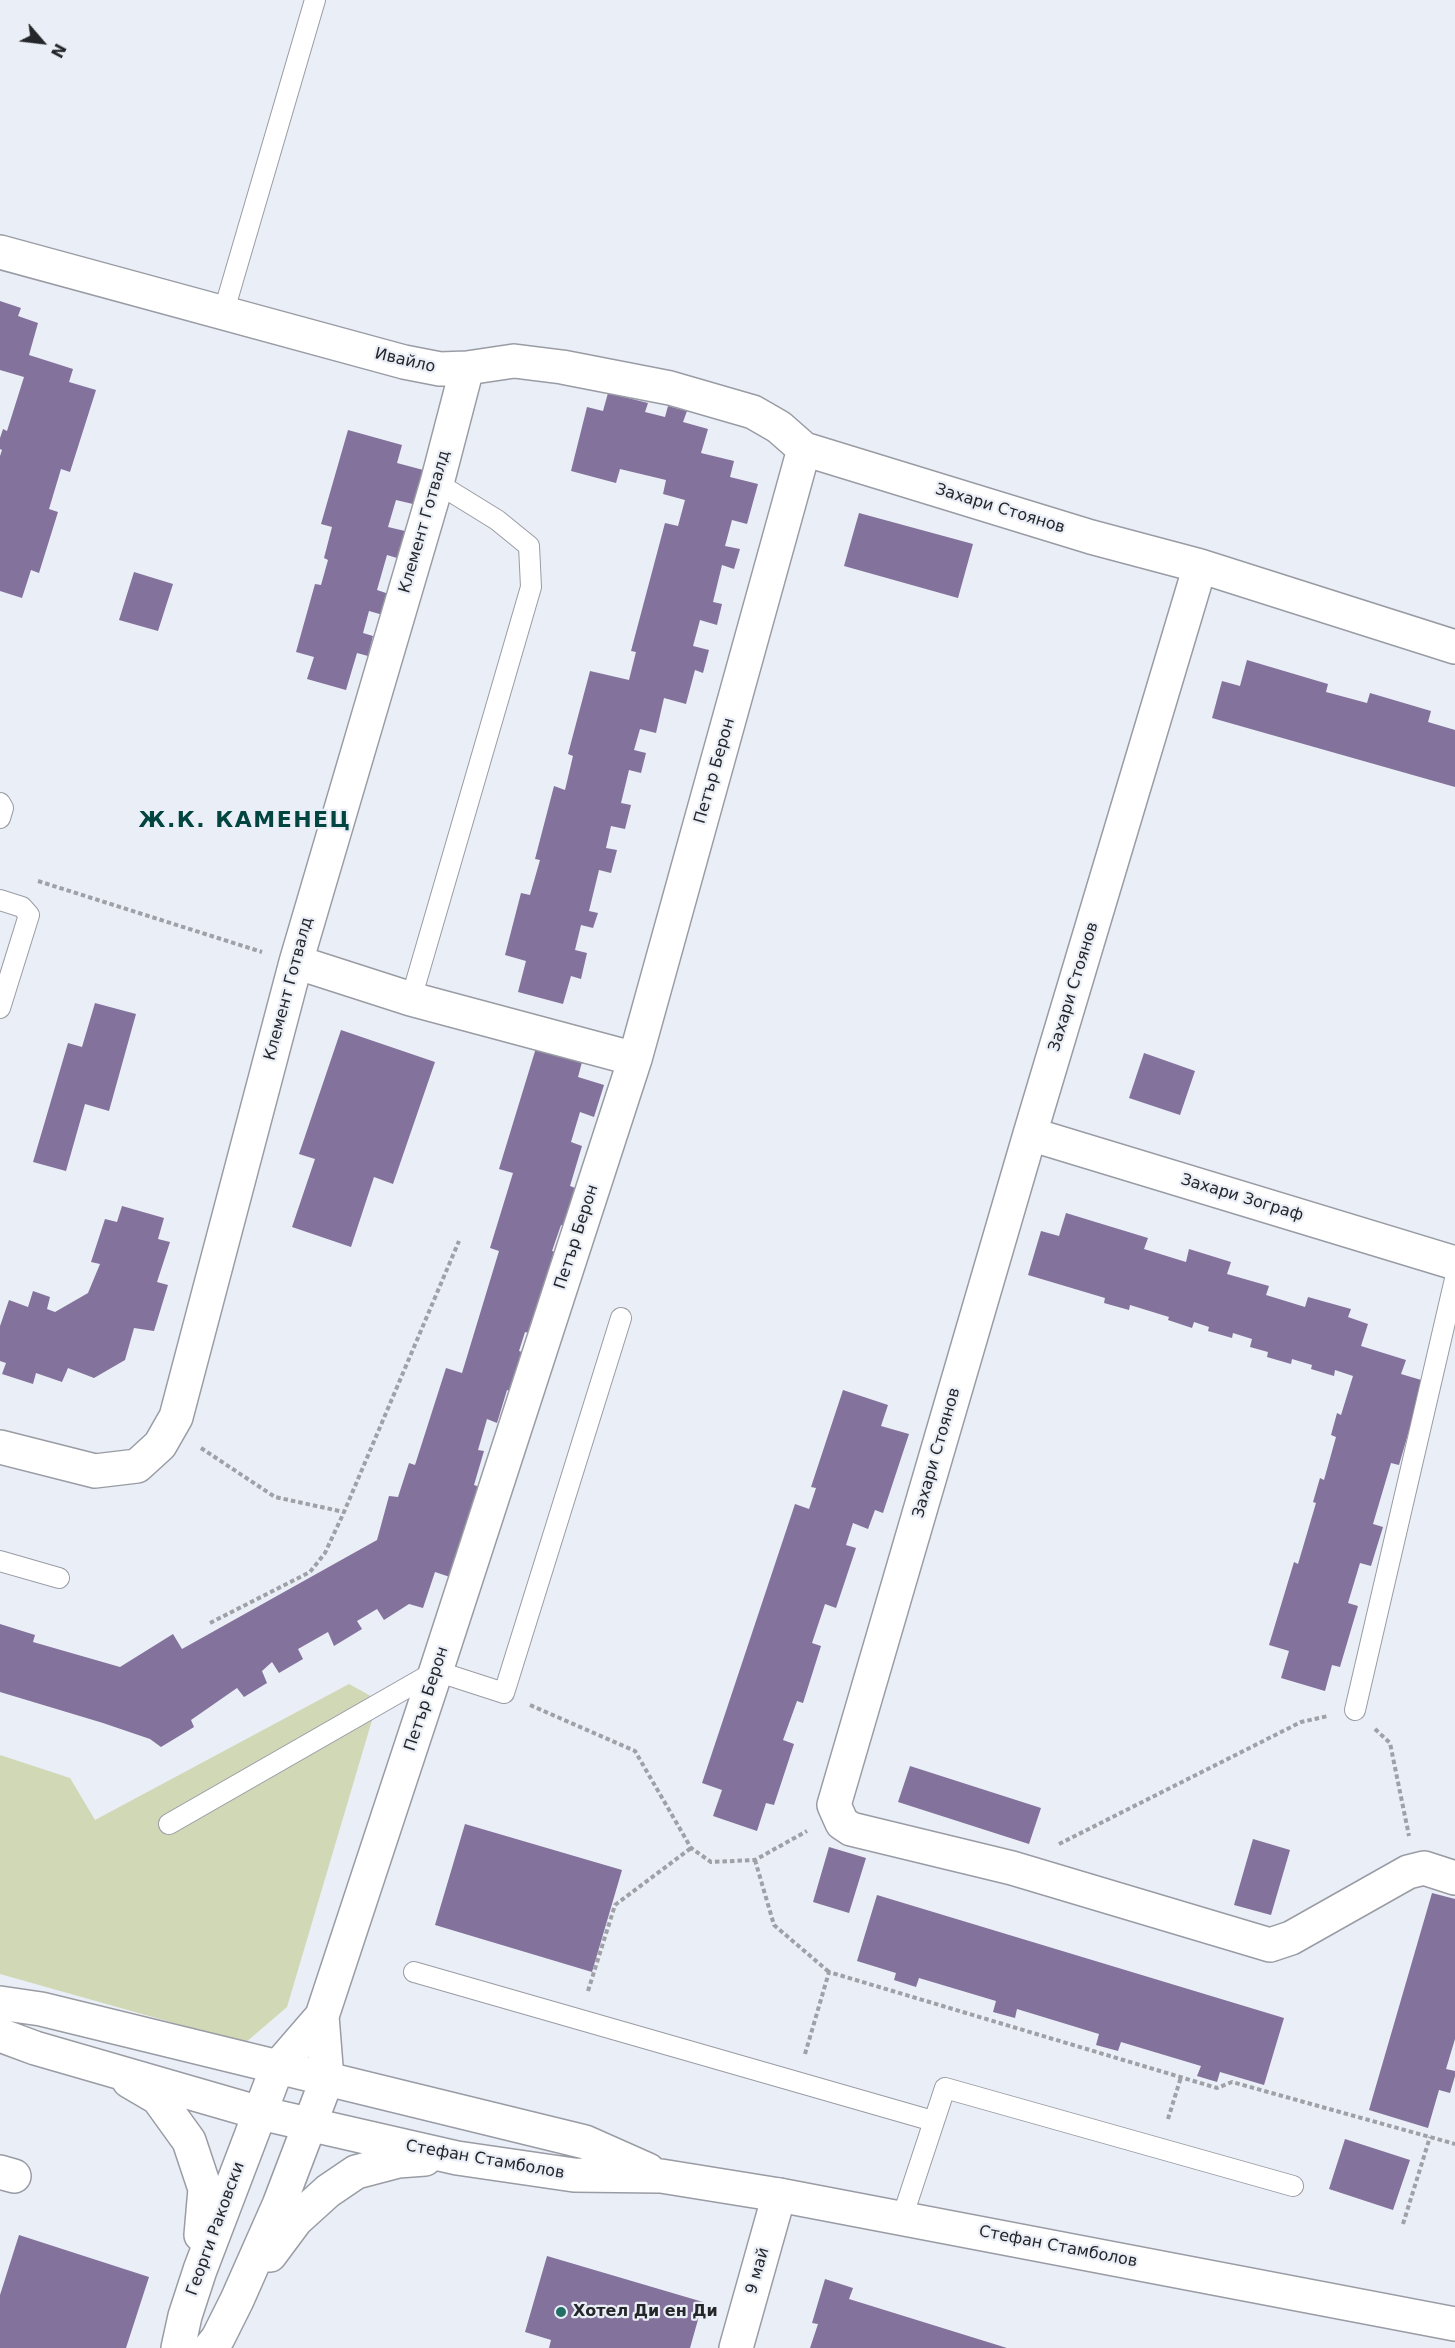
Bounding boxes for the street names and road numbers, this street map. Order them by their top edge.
street label: Ивайло [373,345,437,377]
street label: Клемент Готвалд [395,448,455,596]
street label: Захари Стоянов [933,480,1067,538]
street label: Петър Берон [691,716,739,826]
street label: Клемент Готвалд [261,915,317,1063]
street label: Захари Стоянов [1045,920,1103,1054]
street label: Захари Зограф [1178,1170,1306,1226]
street label: Петър Берон [551,1182,603,1292]
street label: Захари Стоянов [909,1386,965,1520]
street label: Петър Берон [401,1644,453,1754]
street label: Стефан Стамболов [404,2137,566,2183]
street label: Георги Раковски [183,2160,249,2298]
street label: Стефан Стамболов [977,2222,1139,2272]
street label: 9 май [742,2246,774,2296]

